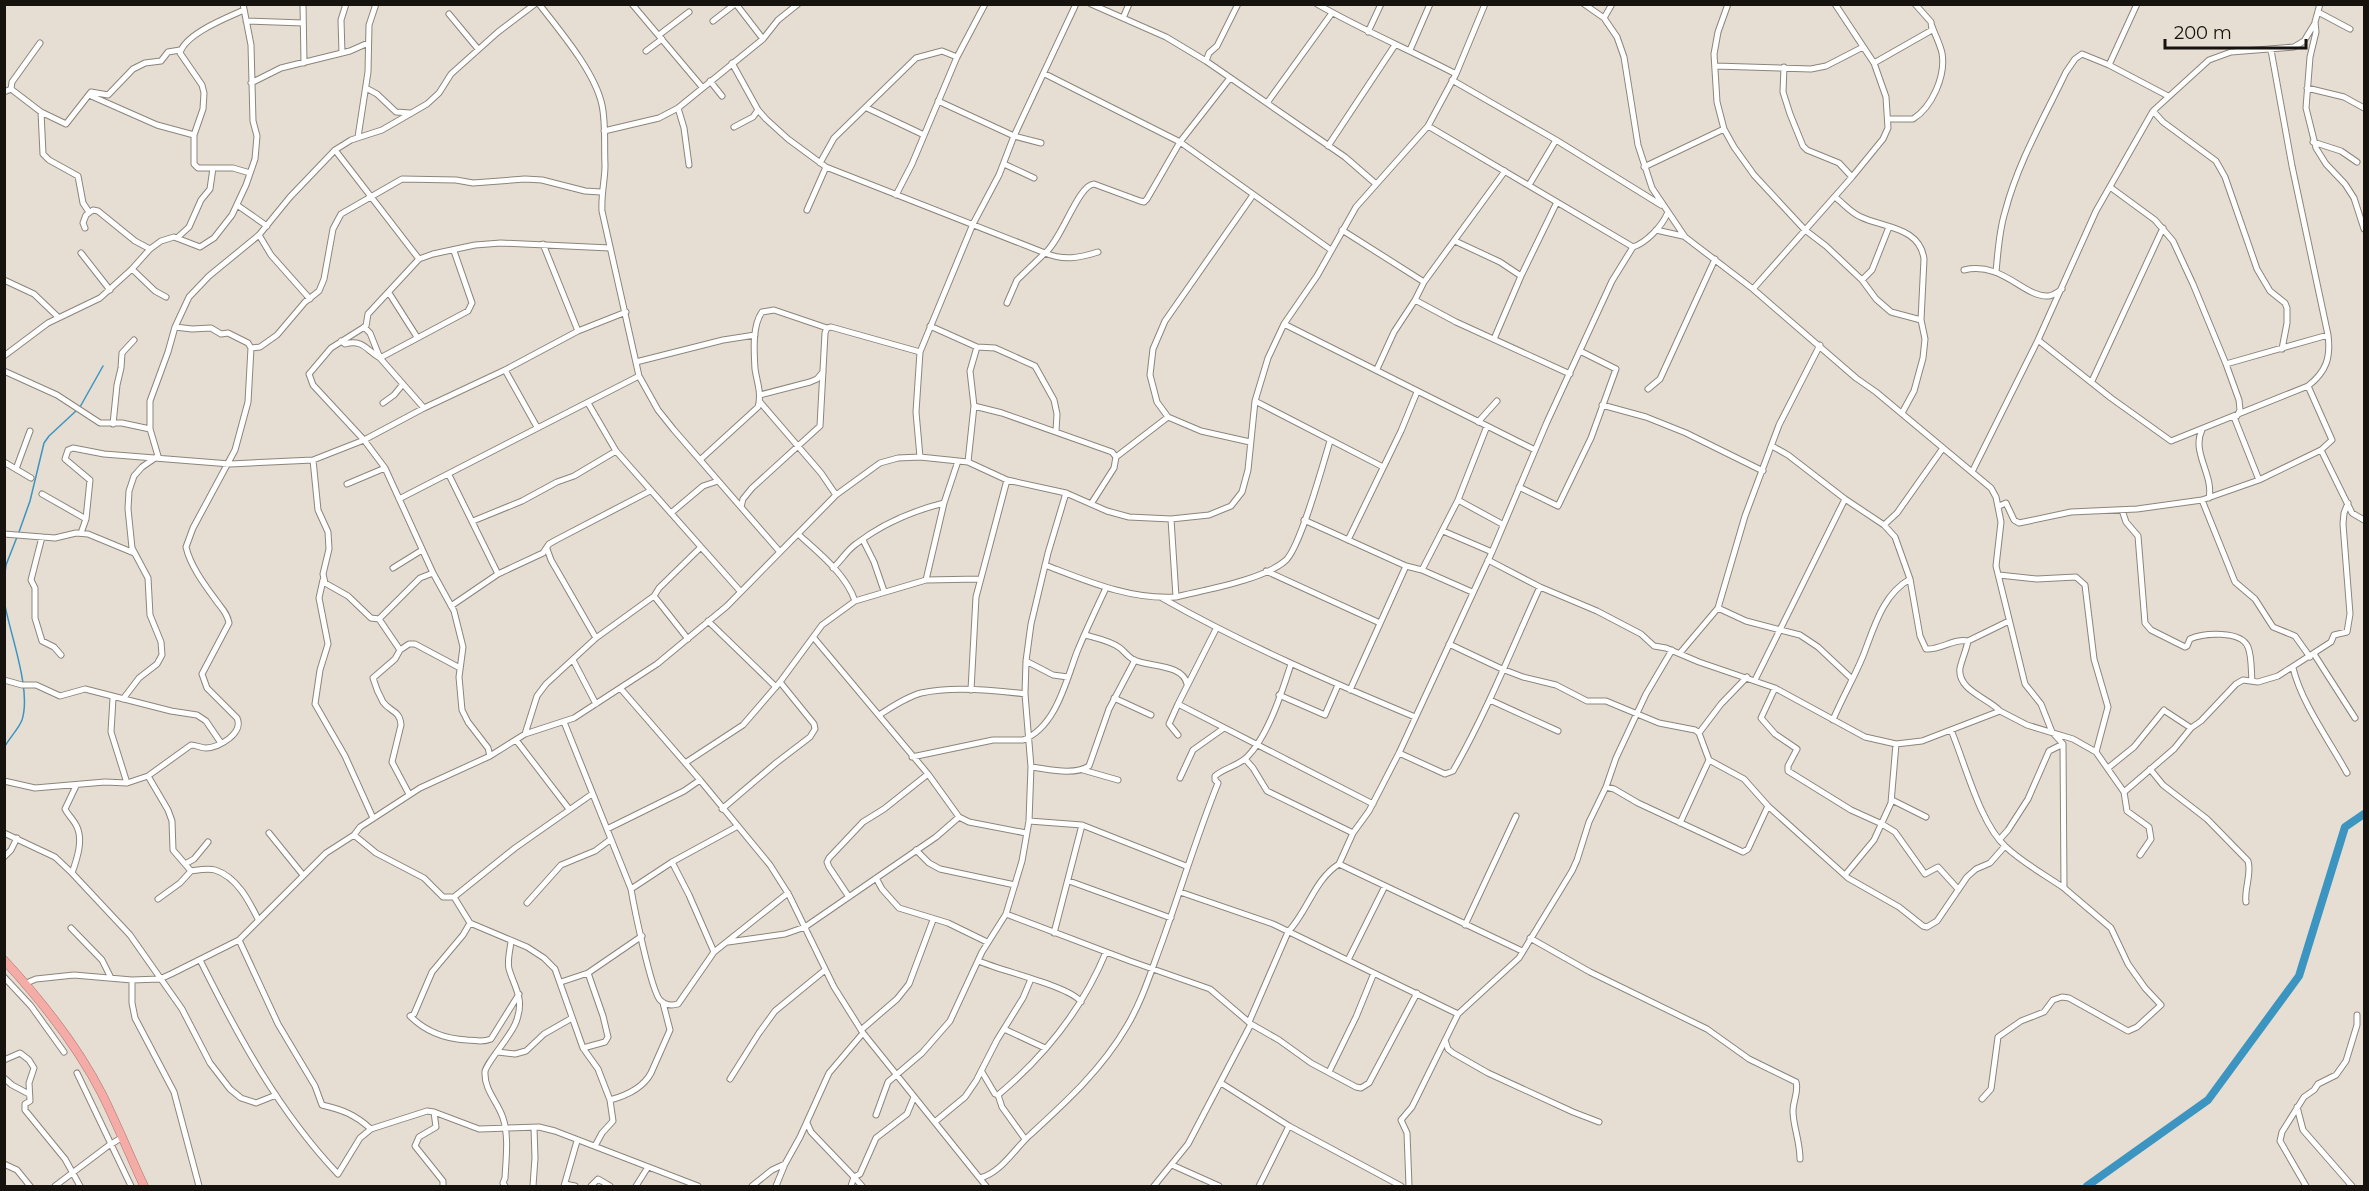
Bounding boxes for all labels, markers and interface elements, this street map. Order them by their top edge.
scale bar [2165,12,2306,50]
text: 200 m [2174,22,2232,44]

